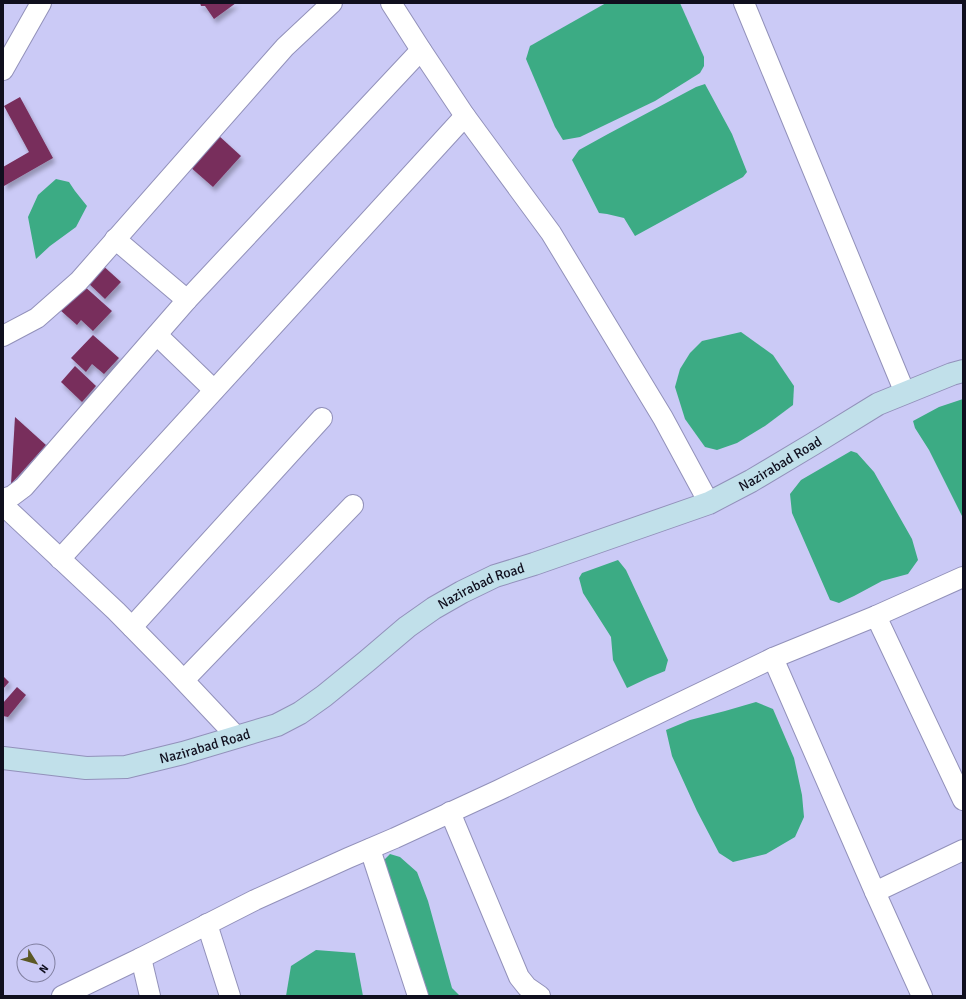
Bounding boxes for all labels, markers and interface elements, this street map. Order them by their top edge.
street label: Nazirabad Road [735,432,825,495]
street label: Nazirabad Road [434,559,526,613]
street label: Nazirabad Road [157,725,252,767]
north arrow [16,943,56,983]
text: N [36,962,51,976]

